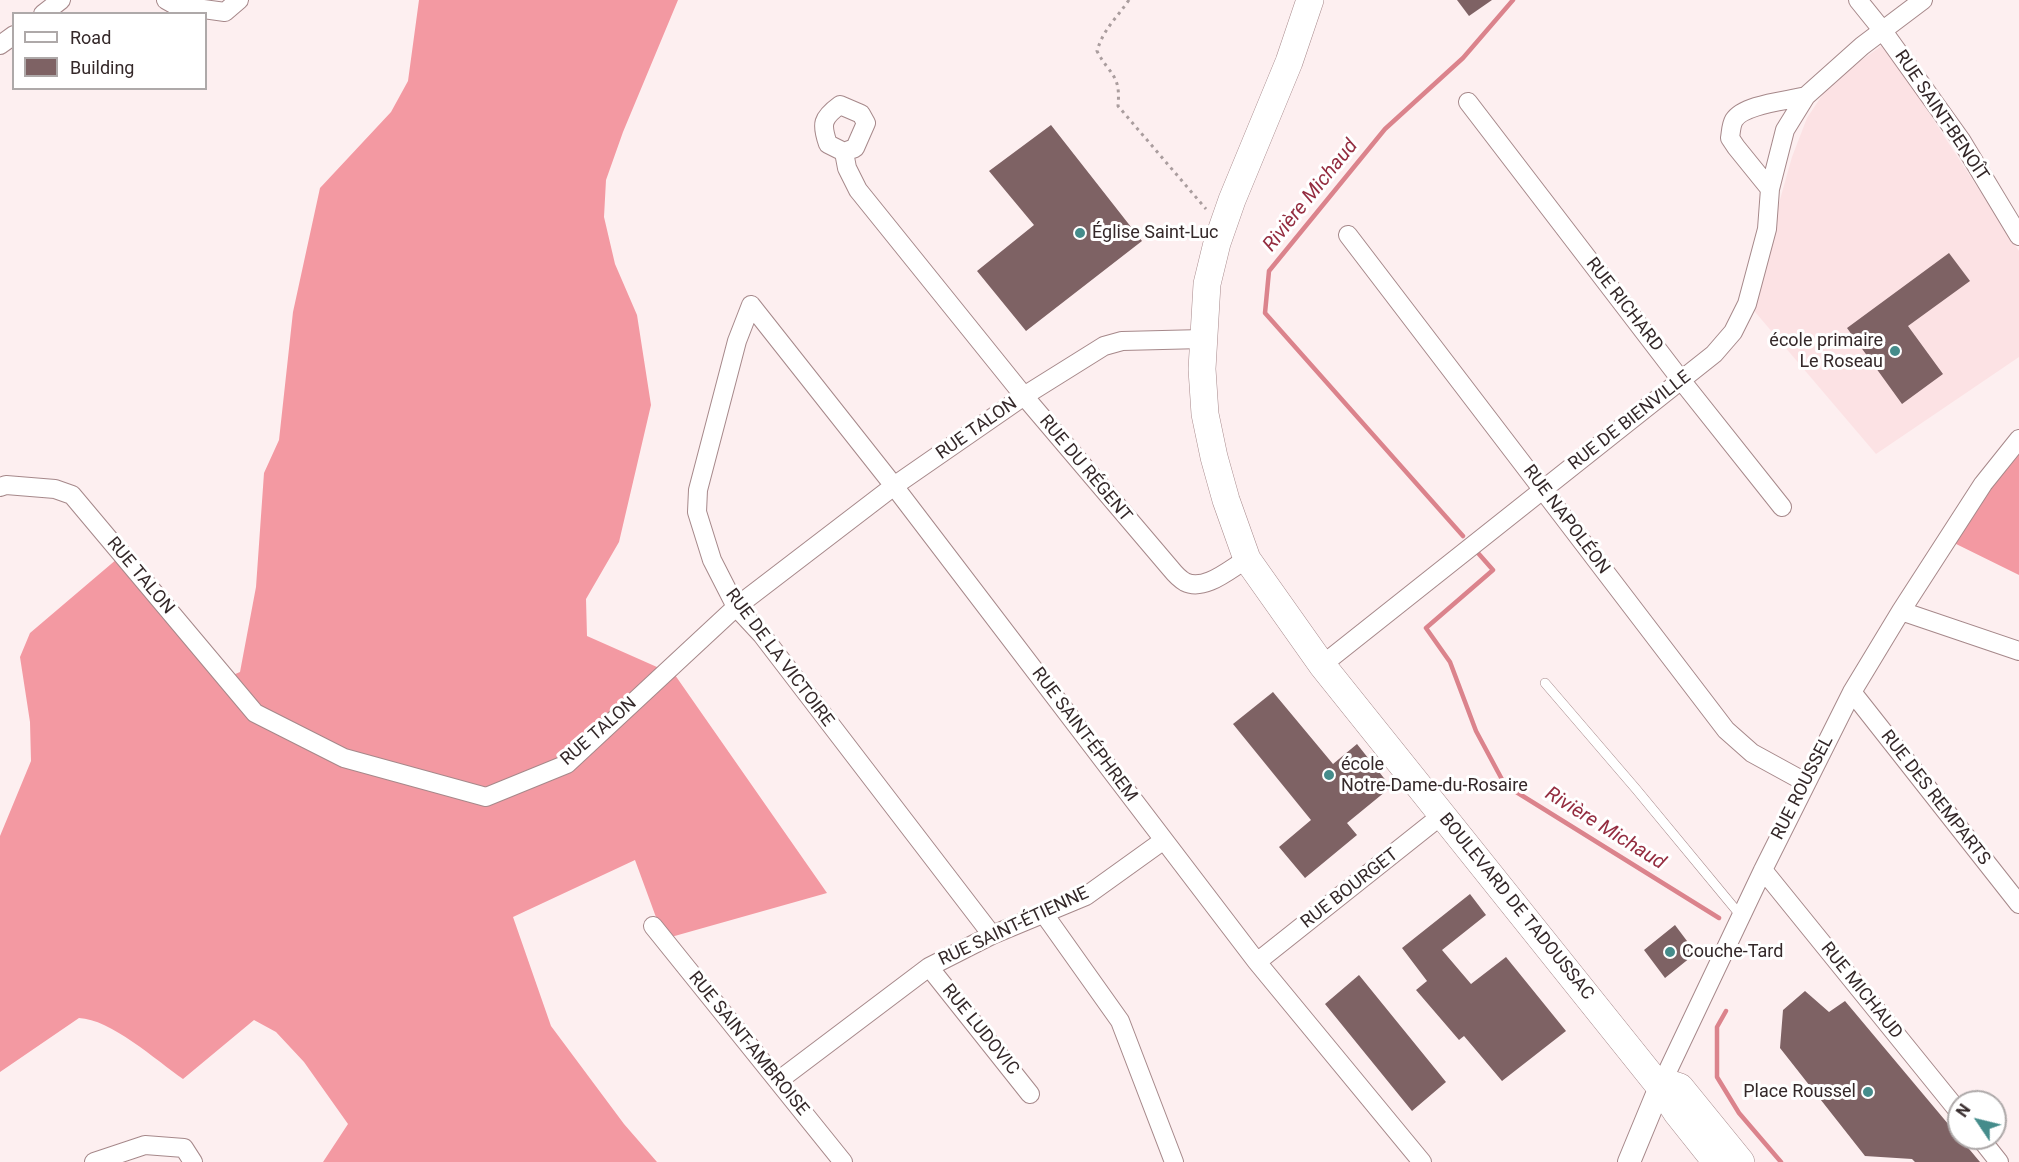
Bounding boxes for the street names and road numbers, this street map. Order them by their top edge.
street label: RUE SAINT-BENOÎT [1889,46,1993,186]
street label: RUE RICHARD [1581,254,1667,356]
street label: RUE DE BIENVILLE [1565,367,1695,475]
street label: RUE TALON [932,393,1022,465]
street label: RUE DU RÉGENT [1034,411,1136,527]
street label: RUE NAPOLÉON [1518,461,1614,579]
street label: RUE TALON [102,533,178,619]
street label: RUE DE LA VICTOIRE [720,585,838,731]
street label: RUE SAINT-ÉPHREM [1026,664,1142,806]
street label: RUE TALON [557,693,641,771]
street label: RUE DES REMPARTS [1876,726,1994,870]
street label: RUE ROUSSEL [1768,732,1838,844]
street label: BOULEVARD DE TADOUSSAC [1434,809,1598,1005]
street label: RUE BOURGET [1297,844,1403,934]
street label: RUE SAINT-ÉTIENNE [935,883,1093,971]
street label: RUE MICHAUD [1816,938,1906,1044]
street label: RUE SAINT-AMBROISE [683,968,813,1120]
street label: RUE LUDOVIC [937,980,1023,1080]

